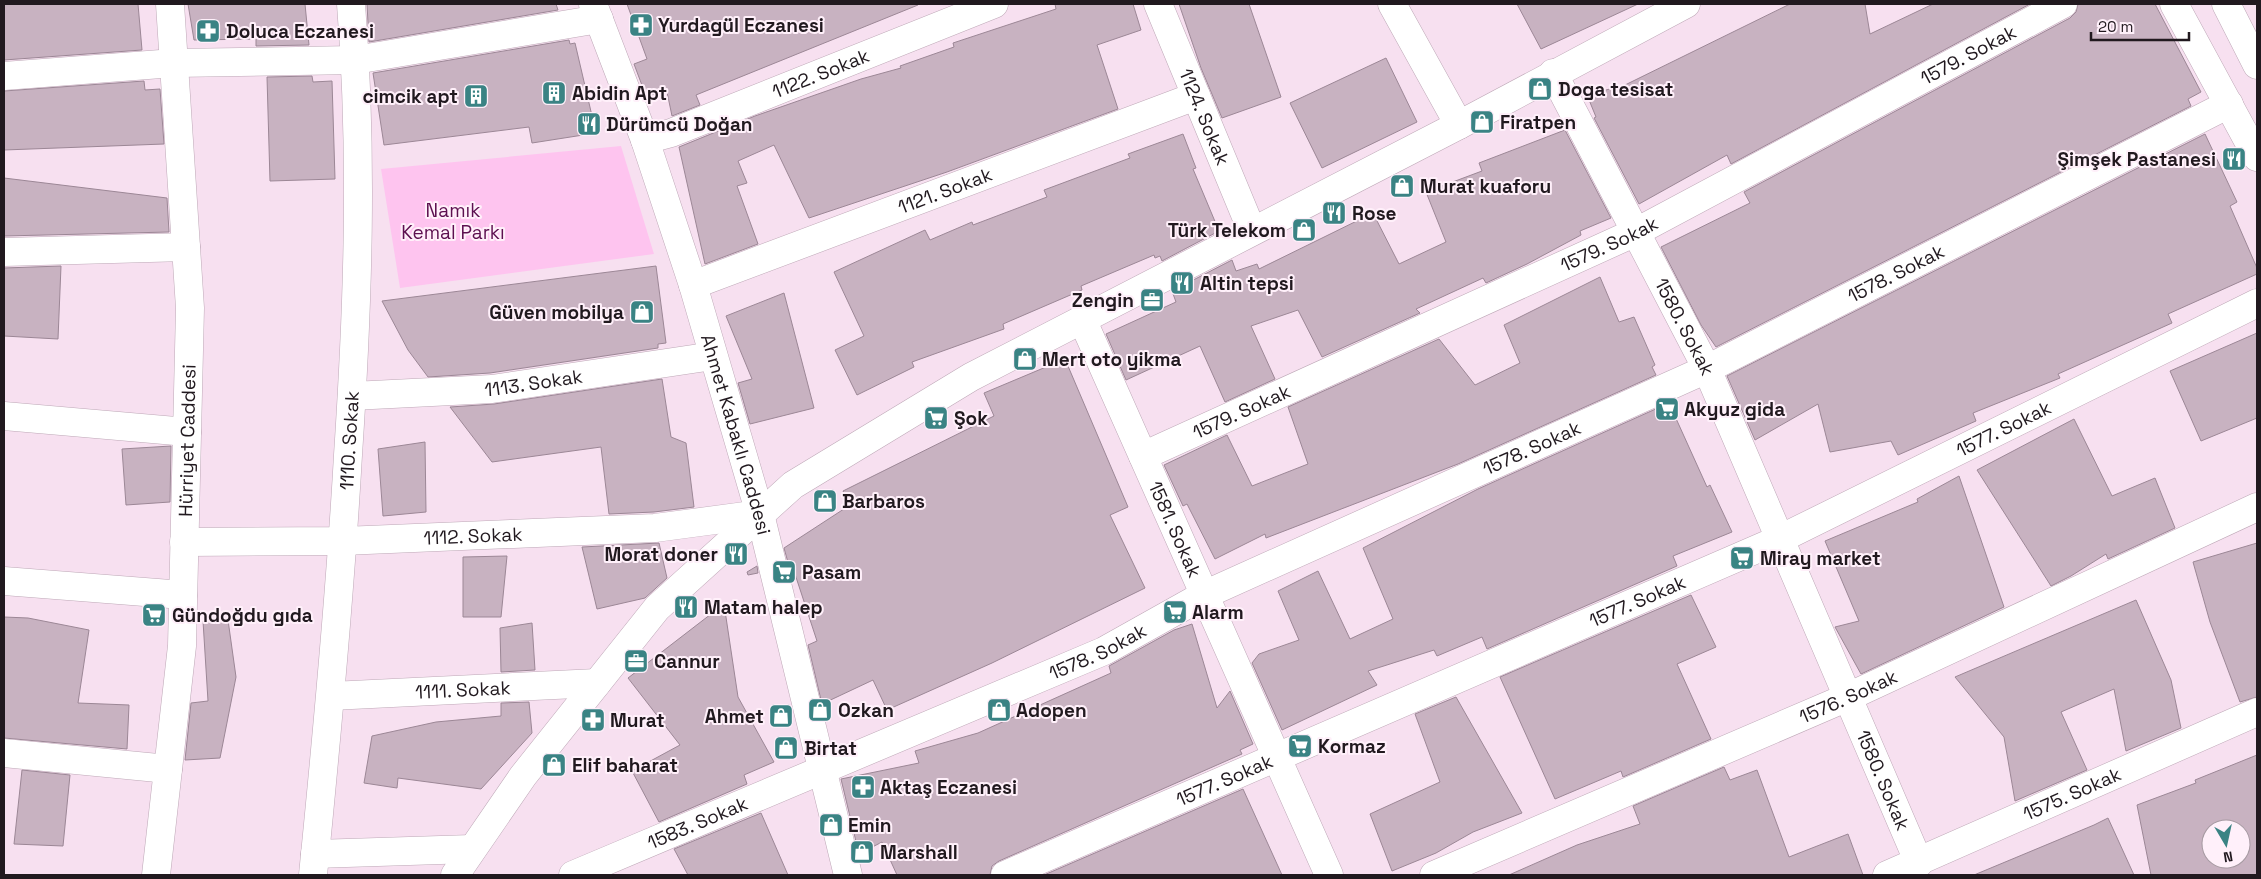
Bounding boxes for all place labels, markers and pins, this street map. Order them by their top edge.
pharmacy icon: Yurdagül Eczanesi [628,12,654,38]
place label: Yurdagül Eczanesi [658,13,824,38]
pharmacy icon: Doluca Eczanesi [195,18,221,44]
place label: Doluca Eczanesi [226,19,374,44]
shop icon: Doga tesisat [1527,76,1553,102]
place label: Doga tesisat [1558,77,1673,102]
building icon: Abidin Apt [541,80,567,106]
place label: Abidin Apt [572,81,667,106]
building icon: cimcik apt [463,83,489,109]
place label: cimcik apt [362,84,458,109]
shop icon: Firatpen [1469,109,1495,135]
place label: Firatpen [1500,110,1576,135]
restaurant icon: Dürümcü Doğan [576,111,602,137]
place label: Dürümcü Doğan [606,112,753,137]
restaurant icon: Şimşek Pastanesi [2221,146,2247,172]
place label: Şimşek Pastanesi [2057,147,2216,172]
shop icon: Murat kuaforu [1389,173,1415,199]
place label: Murat kuaforu [1420,174,1551,199]
restaurant icon: Rose [1321,200,1347,226]
place label: Rose [1352,201,1397,226]
shop icon: Türk Telekom [1291,217,1317,243]
place label: Türk Telekom [1168,218,1286,243]
restaurant icon: Altin tepsi [1169,270,1195,296]
place label: Altin tepsi [1200,271,1294,296]
office icon: Zengin [1139,287,1165,313]
place label: Zengin [1072,288,1134,313]
shop icon: Güven mobilya [629,299,655,325]
place label: Güven mobilya [489,300,624,325]
shop icon: Mert oto yikma [1012,346,1038,372]
place label: Mert oto yikma [1042,347,1182,372]
supermarket icon: Akyuz gida [1654,396,1680,422]
place label: Akyuz gida [1684,397,1785,422]
supermarket icon: Şok [923,405,949,431]
place label: Şok [954,406,988,431]
shop icon: Barbaros [812,488,838,514]
place label: Barbaros [842,489,925,514]
restaurant icon: Morat doner [723,541,749,567]
place label: Morat doner [605,542,718,567]
supermarket icon: Miray market [1729,545,1755,571]
place label: Miray market [1760,546,1881,571]
supermarket icon: Pasam [771,559,797,585]
place label: Pasam [802,560,861,585]
restaurant icon: Matam halep [673,594,699,620]
place label: Matam halep [704,595,823,620]
supermarket icon: Alarm [1162,599,1188,625]
place label: Alarm [1192,600,1244,625]
supermarket icon: Gündoğdu gıda [141,602,167,628]
place label: Gündoğdu gıda [172,603,313,628]
office icon: Cannur [623,648,649,674]
place label: Cannur [654,649,720,674]
shop icon: Ozkan [807,697,833,723]
shop icon: Adopen [986,697,1012,723]
place label: Ozkan [838,698,894,723]
place label: Adopen [1016,698,1087,723]
shop icon: Ahmet [768,703,794,729]
place label: Ahmet [705,704,764,729]
pharmacy icon: Murat [580,707,606,733]
place label: Murat [610,708,665,733]
supermarket icon: Kormaz [1287,733,1313,759]
place label: Kormaz [1318,734,1386,759]
shop icon: Birtat [773,735,799,761]
place label: Birtat [804,736,857,761]
shop icon: Elif baharat [541,752,567,778]
place label: Elif baharat [572,753,678,778]
pharmacy icon: Aktaş Eczanesi [850,774,876,800]
place label: Aktaş Eczanesi [880,775,1017,800]
shop icon: Emin [818,812,844,838]
place label: Emin [848,813,892,838]
shop icon: Marshall [849,839,875,865]
place label: Marshall [880,840,958,865]

